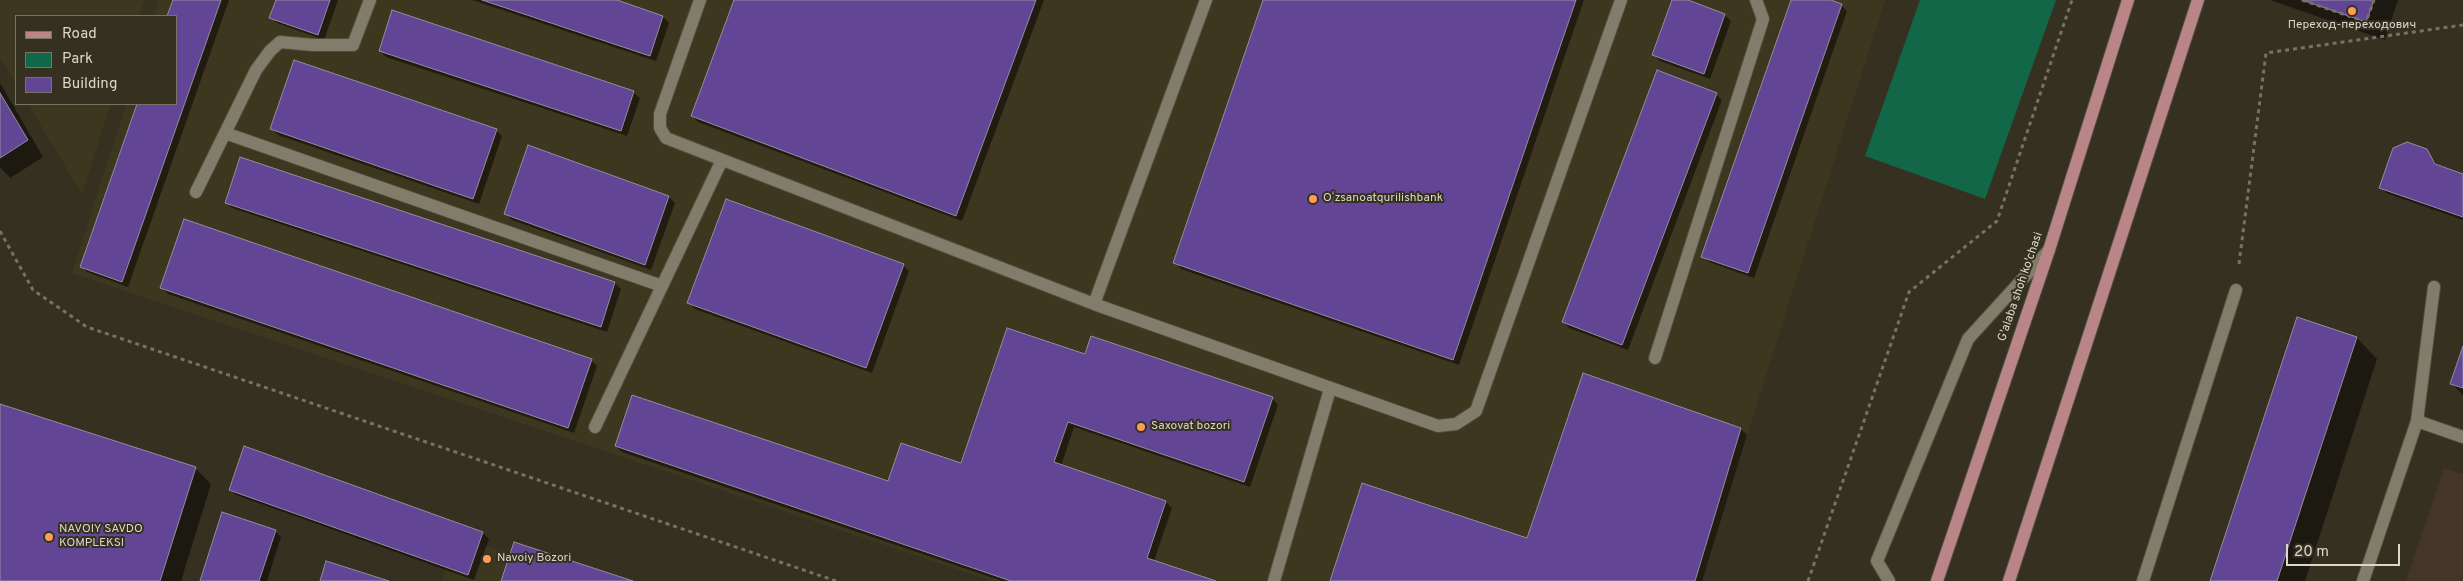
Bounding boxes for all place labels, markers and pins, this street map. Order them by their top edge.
marker: Переход-переходович [2346,5,2358,17]
place label: Переход-переходович [2288,19,2416,33]
place label: Oʻzsanoatqurilishbank [1323,192,1443,206]
marker: Oʻzsanoatqurilishbank [1307,193,1319,205]
place label: Saxovat bozori [1151,420,1230,434]
marker: Saxovat bozori [1135,421,1147,433]
place label: NAVOIY SAVDO KOMPLEKSI [59,523,143,551]
marker: NAVOIY SAVDO KOMPLEKSI [43,531,55,543]
place label: Navoiy Bozori [497,552,571,566]
marker: Navoiy Bozori [481,553,493,565]

